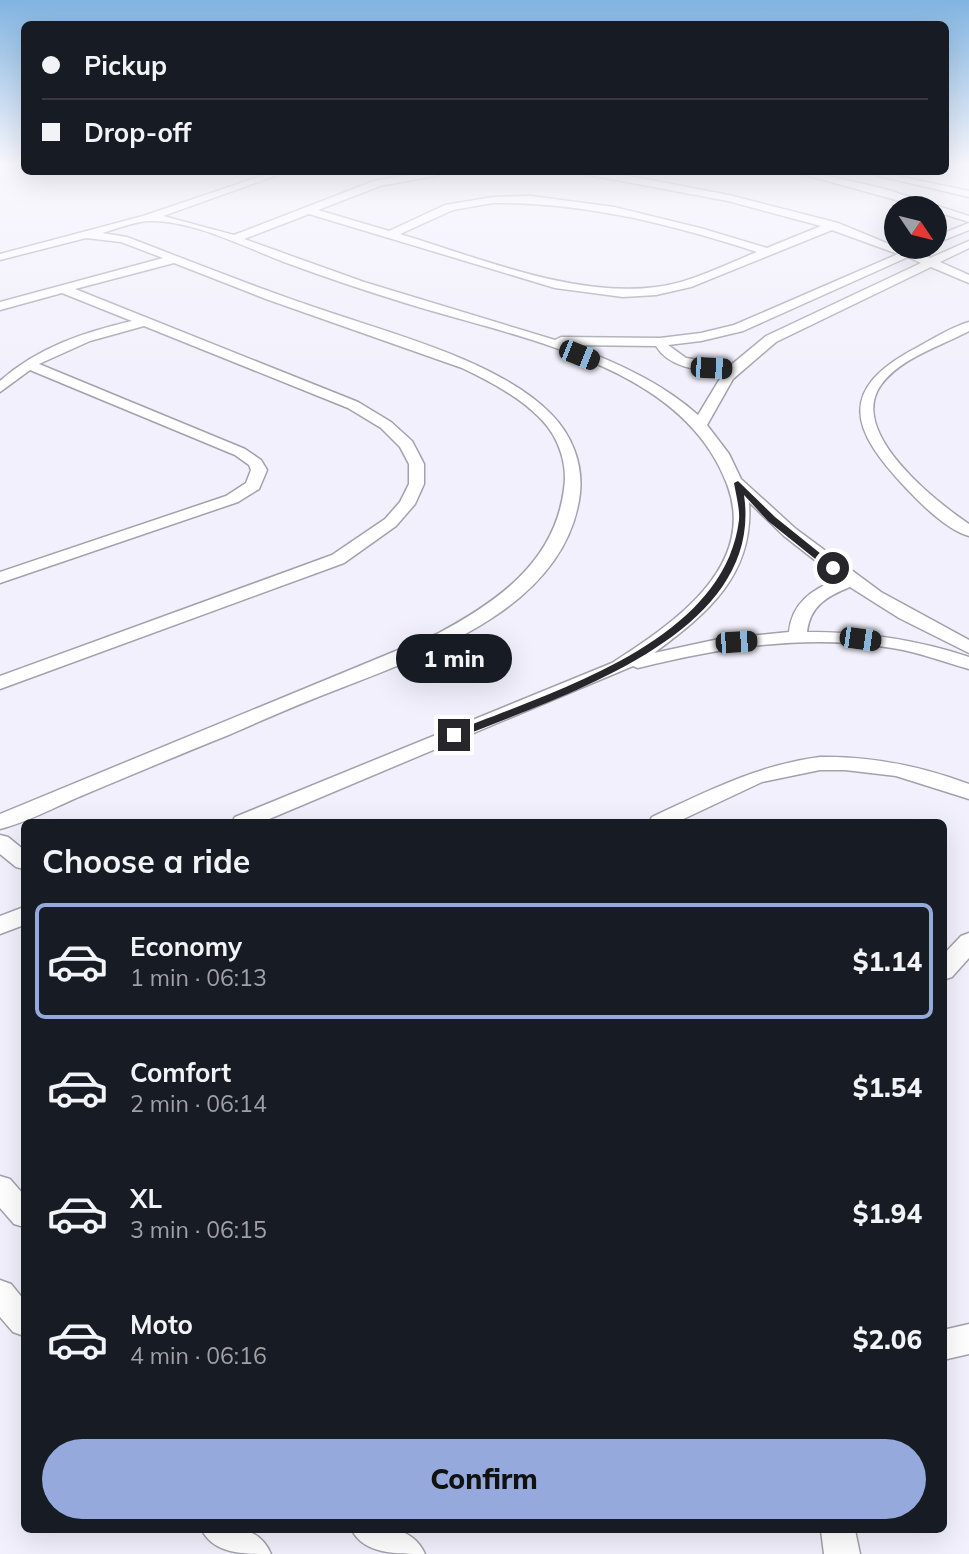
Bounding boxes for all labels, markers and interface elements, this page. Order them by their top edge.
text: Pickup [84,49,167,82]
text: Drop-off [84,116,191,149]
north arrow [884,196,947,259]
map controls [884,196,947,259]
car [556,337,603,373]
car [690,356,733,380]
route start [817,552,849,584]
car [838,626,883,652]
car [715,630,758,654]
callout: 1 min [396,634,512,682]
text: 1 min [423,644,485,673]
route end [438,719,470,751]
text: Choose a ride [42,841,250,881]
icon: car [46,930,109,993]
text: Economy [130,930,242,963]
text: $1.14 [853,945,922,978]
text: 1 min · 06:13 [130,963,267,992]
icon: car [46,1056,109,1119]
text: Comfort [130,1056,231,1089]
text: $1.54 [853,1071,922,1104]
text: 2 min · 06:14 [130,1089,267,1118]
icon: car [46,1182,109,1245]
text: XL [130,1182,162,1215]
text: $1.94 [853,1197,922,1230]
text: 3 min · 06:15 [130,1215,267,1244]
icon: car [46,1308,109,1371]
text: Moto [130,1308,193,1341]
text: $2.06 [853,1323,922,1356]
text: 4 min · 06:16 [130,1341,267,1370]
button: Confirm [42,1439,926,1519]

